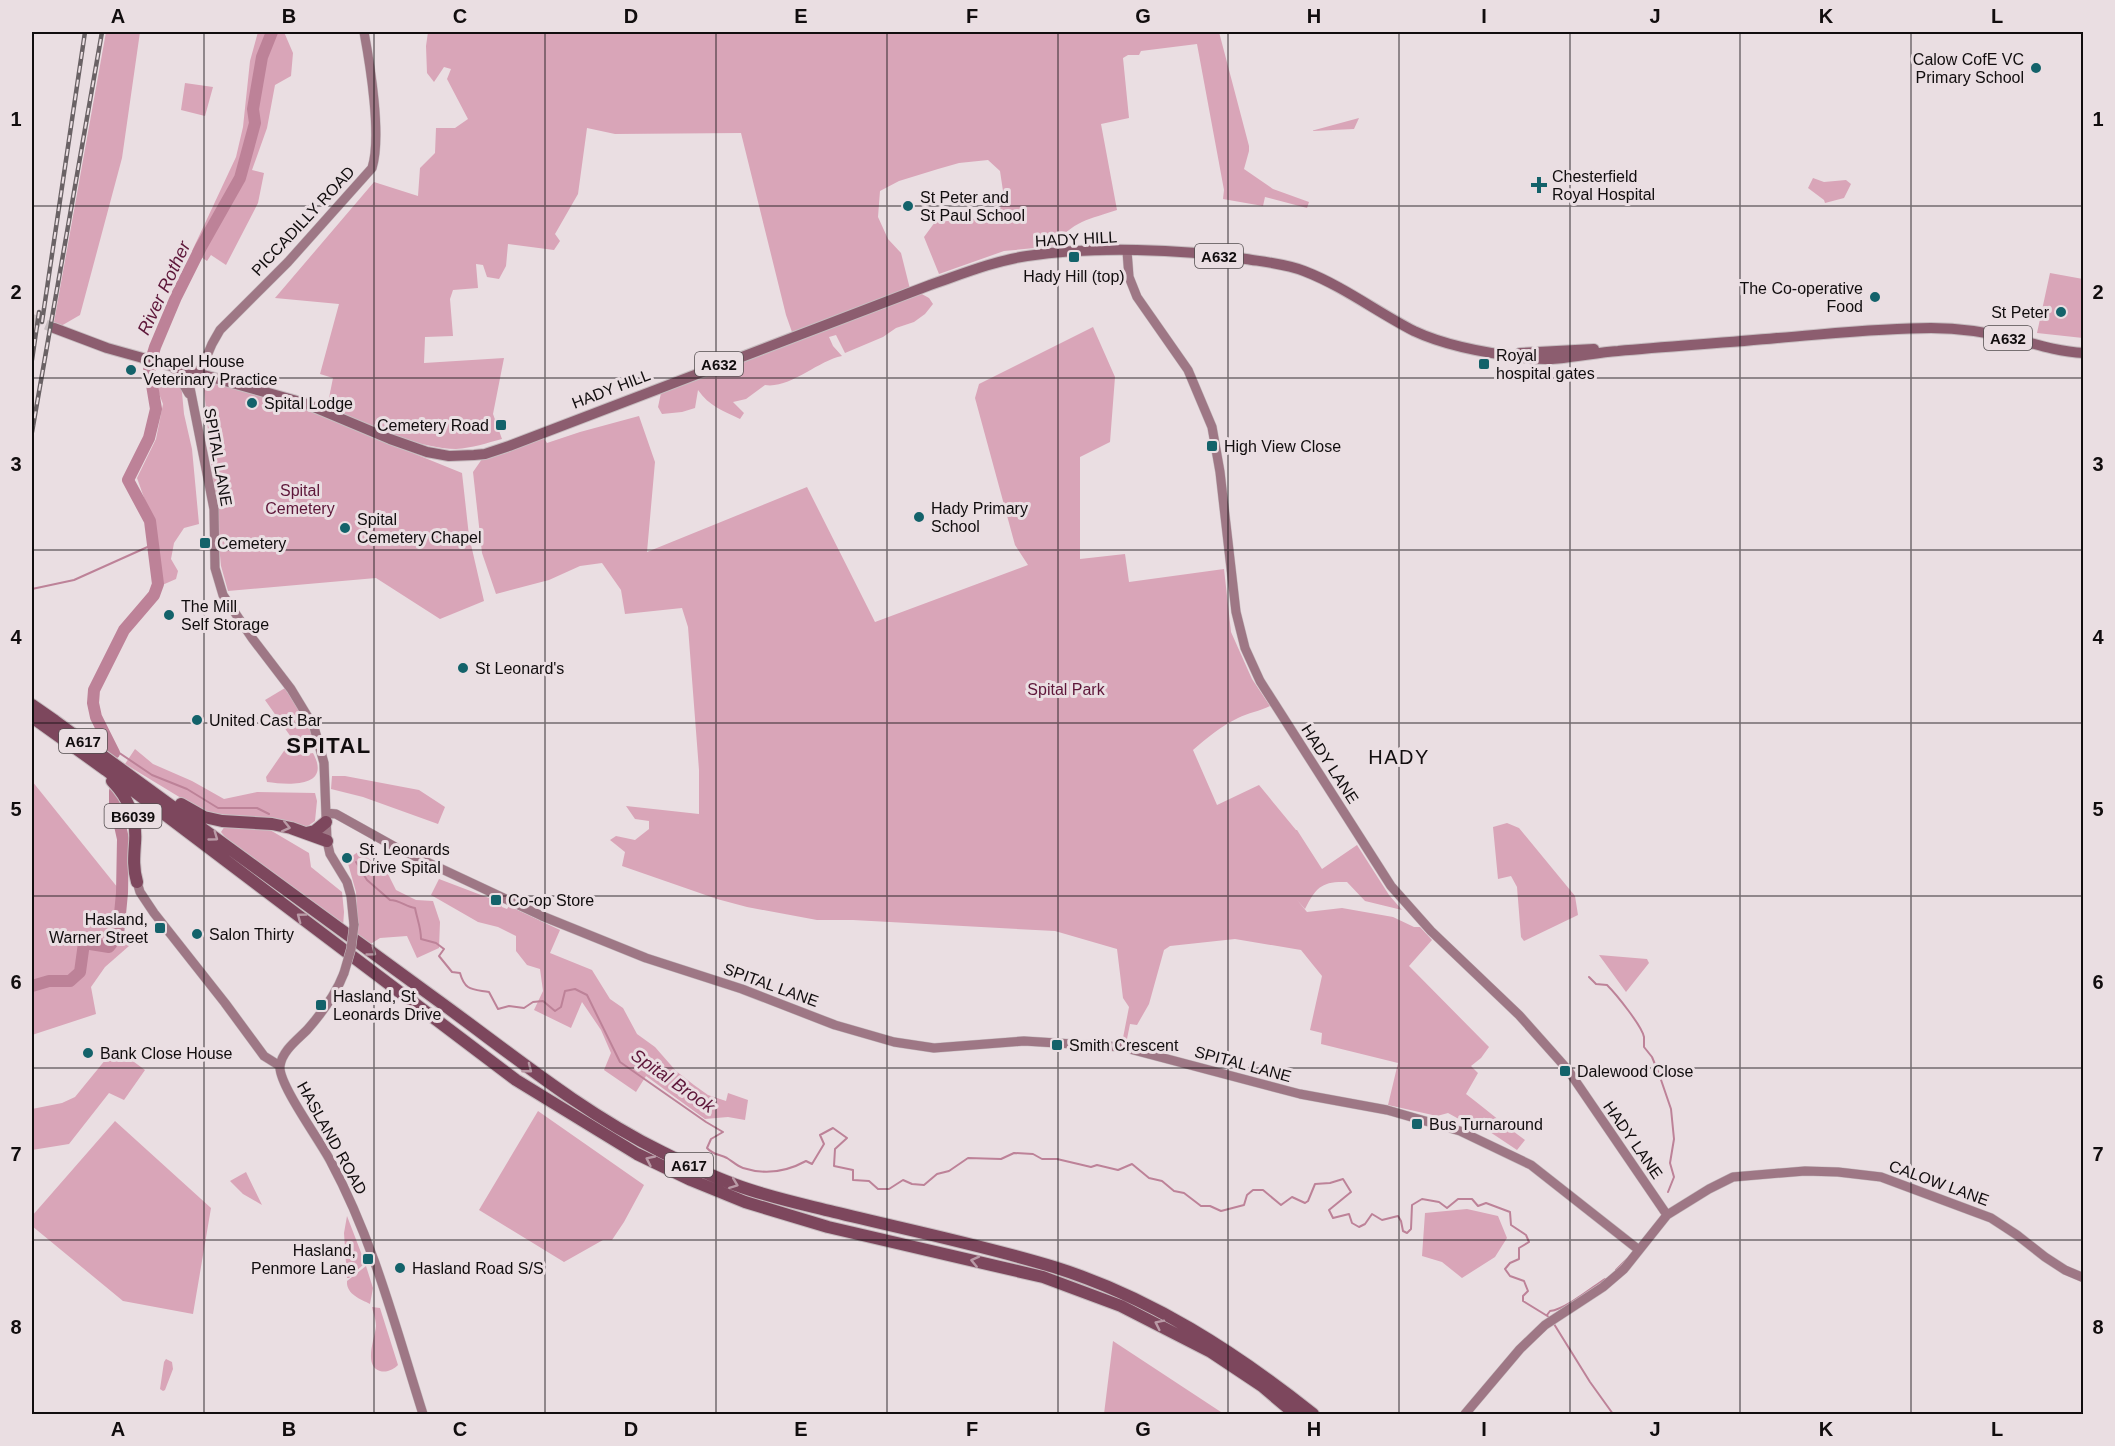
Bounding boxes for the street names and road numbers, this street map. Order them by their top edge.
street label: PICCADILLY ROAD [248,163,358,279]
street label: HADY HILL [1034,228,1118,250]
road number: A632 [1195,244,1243,268]
road number: A632 [1984,326,2032,350]
road number: A632 [695,352,743,376]
street label: HADY HILL [569,366,653,412]
street label: SPITAL LANE [201,406,235,508]
street label: HADY LANE [1298,721,1362,807]
road number: A617 [59,729,107,753]
road number: B6039 [104,804,162,828]
street label: SPITAL LANE [721,960,821,1010]
street label: SPITAL LANE [1193,1043,1293,1085]
street label: HASLAND ROAD [294,1079,370,1197]
street label: HADY LANE [1600,1098,1666,1182]
road number: A617 [665,1153,713,1177]
street label: CALOW LANE [1887,1157,1991,1209]

